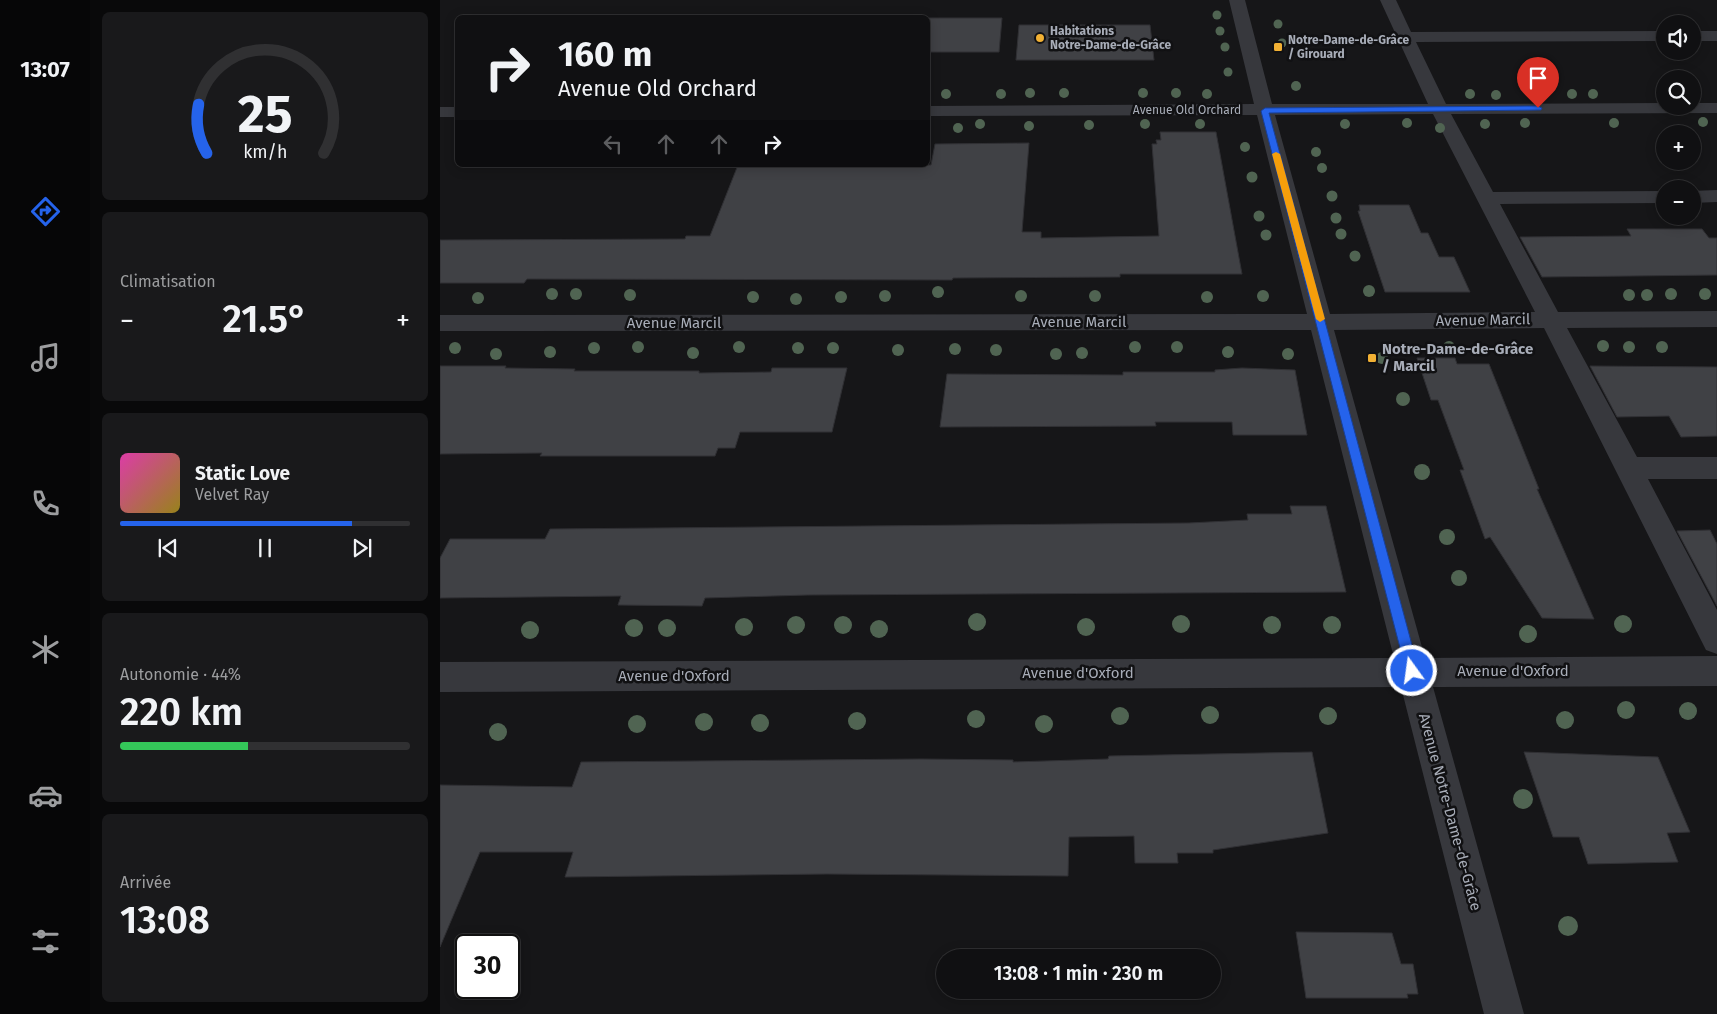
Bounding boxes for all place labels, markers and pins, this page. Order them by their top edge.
place label: Habitations Notre-Dame-de-Grâce [1050,24,1171,52]
marker: Habitations Notre-Dame-de-Grâce [1034,32,1046,44]
place label: Notre-Dame-de-Grâce / Girouard [1288,33,1409,61]
marker: Notre-Dame-de-Grâce / Girouard [1272,41,1284,53]
pin [1517,57,1559,108]
place label: Notre-Dame-de-Grâce / Marcil [1382,340,1533,375]
marker: Notre-Dame-de-Grâce / Marcil [1366,352,1378,364]

